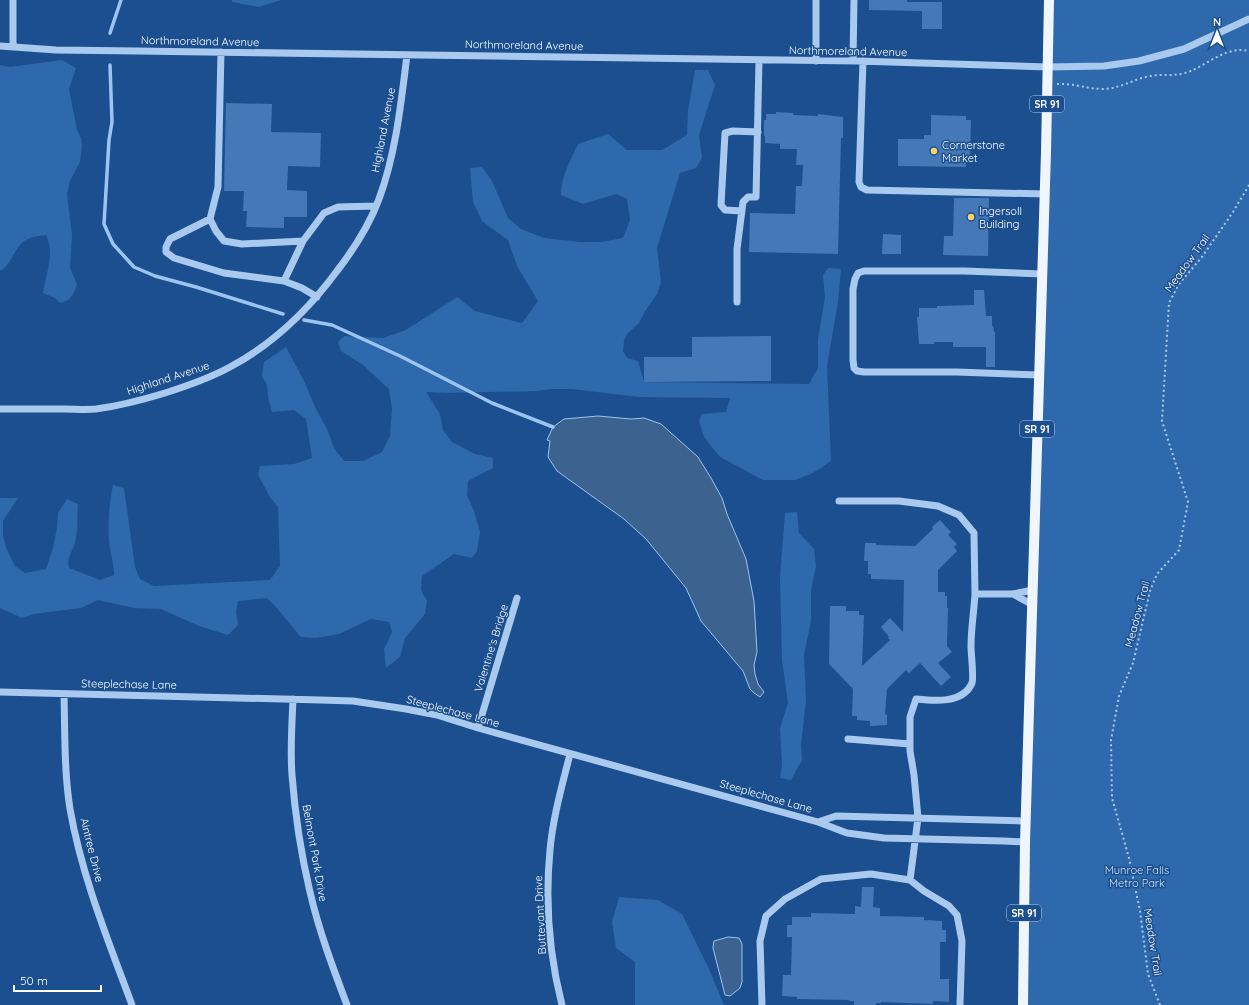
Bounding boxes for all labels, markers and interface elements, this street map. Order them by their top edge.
north arrow [1197,12,1237,52]
text: N [1213,15,1221,29]
street label: Northmoreland Avenue [141,33,259,49]
street label: Northmoreland Avenue [465,37,583,53]
street label: Northmoreland Avenue [789,43,907,59]
street label: Highland Avenue [368,86,398,174]
road number: SR 91 [1030,96,1064,112]
place label: Cornerstone Market [942,138,1005,165]
marker: Cornerstone Market [929,146,939,156]
place label: Ingersoll Building [979,204,1022,231]
marker: Ingersoll Building [966,212,976,222]
street label: Meadow Trail [1161,231,1213,295]
street label: Highland Avenue [125,358,211,398]
road number: SR 91 [1020,421,1054,437]
street label: Meadow Trail [1121,579,1153,649]
street label: Valentine's Bridge [471,602,511,694]
street label: Steeplechase Lane [81,676,177,692]
street label: Steeplechase Lane [405,692,501,730]
street label: Steeplechase Lane [718,776,814,816]
street label: Belmont Park Drive [300,803,330,903]
street label: Aintree Drive [77,817,107,883]
park label: Munroe Falls Metro Park [1105,863,1169,890]
street label: Buttevant Drive [531,875,549,955]
road number: SR 91 [1007,905,1041,921]
street label: Meadow Trail [1141,907,1165,977]
scale bar [14,967,101,993]
text: 50 m [20,973,48,988]

